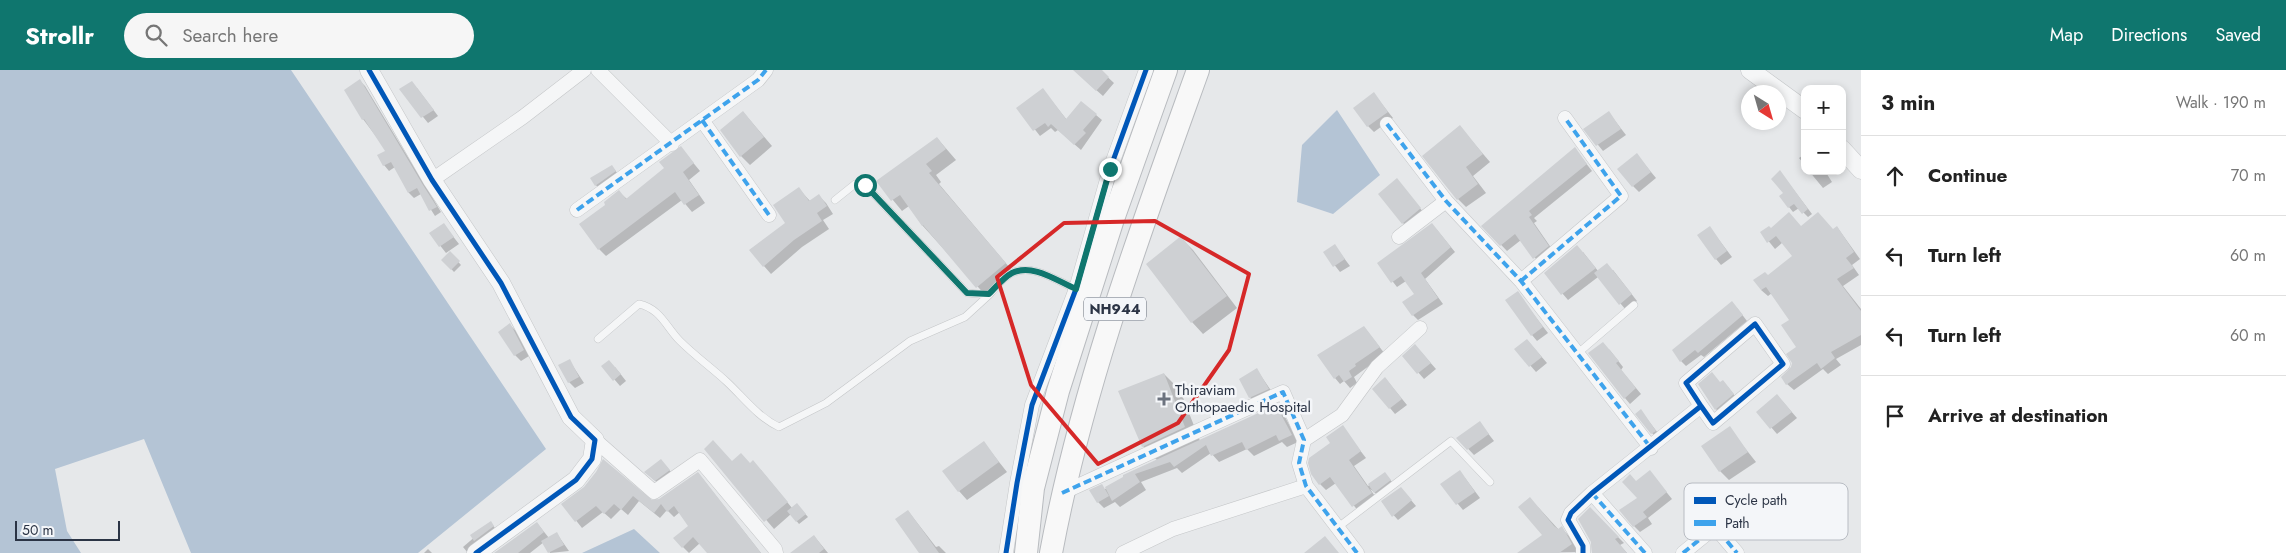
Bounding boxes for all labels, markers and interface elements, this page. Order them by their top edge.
search box [124,13,474,58]
text: Strollr [25,18,94,53]
icon: search [142,21,170,49]
text: Search here [182,22,278,49]
text: Map [2050,22,2083,48]
text: Directions [2111,22,2187,48]
text: Saved [2215,22,2261,48]
north arrow [1741,85,1786,130]
map controls [1801,85,1846,175]
button: + [1801,85,1846,130]
text: 3 min [1881,88,1935,118]
text: Walk · 190 m [2176,91,2266,114]
button: − [1801,130,1846,175]
route end [1099,158,1122,181]
icon: ahead [1881,162,1909,190]
text: Continue [1928,162,2007,189]
text: 70 m [2231,164,2266,187]
route start [854,174,877,197]
icon: left [1881,242,1909,270]
text: Turn left [1928,242,2001,269]
text: 60 m [2230,244,2266,267]
road number: NH944 [1084,298,1146,320]
icon: left [1881,322,1909,350]
text: Turn left [1928,322,2001,349]
text: 60 m [2230,324,2266,347]
place label: Thiraviam Orthopaedic Hospital [1175,379,1311,418]
marker: Thiraviam Orthopaedic Hospital [1157,392,1171,406]
icon: arrive [1881,402,1909,430]
text: Arrive at destination [1928,402,2108,429]
legend [1684,483,1848,540]
text: Cycle path [1725,490,1787,510]
text: Path [1725,513,1750,533]
scale bar [15,518,120,541]
text: 50 m [22,520,53,540]

